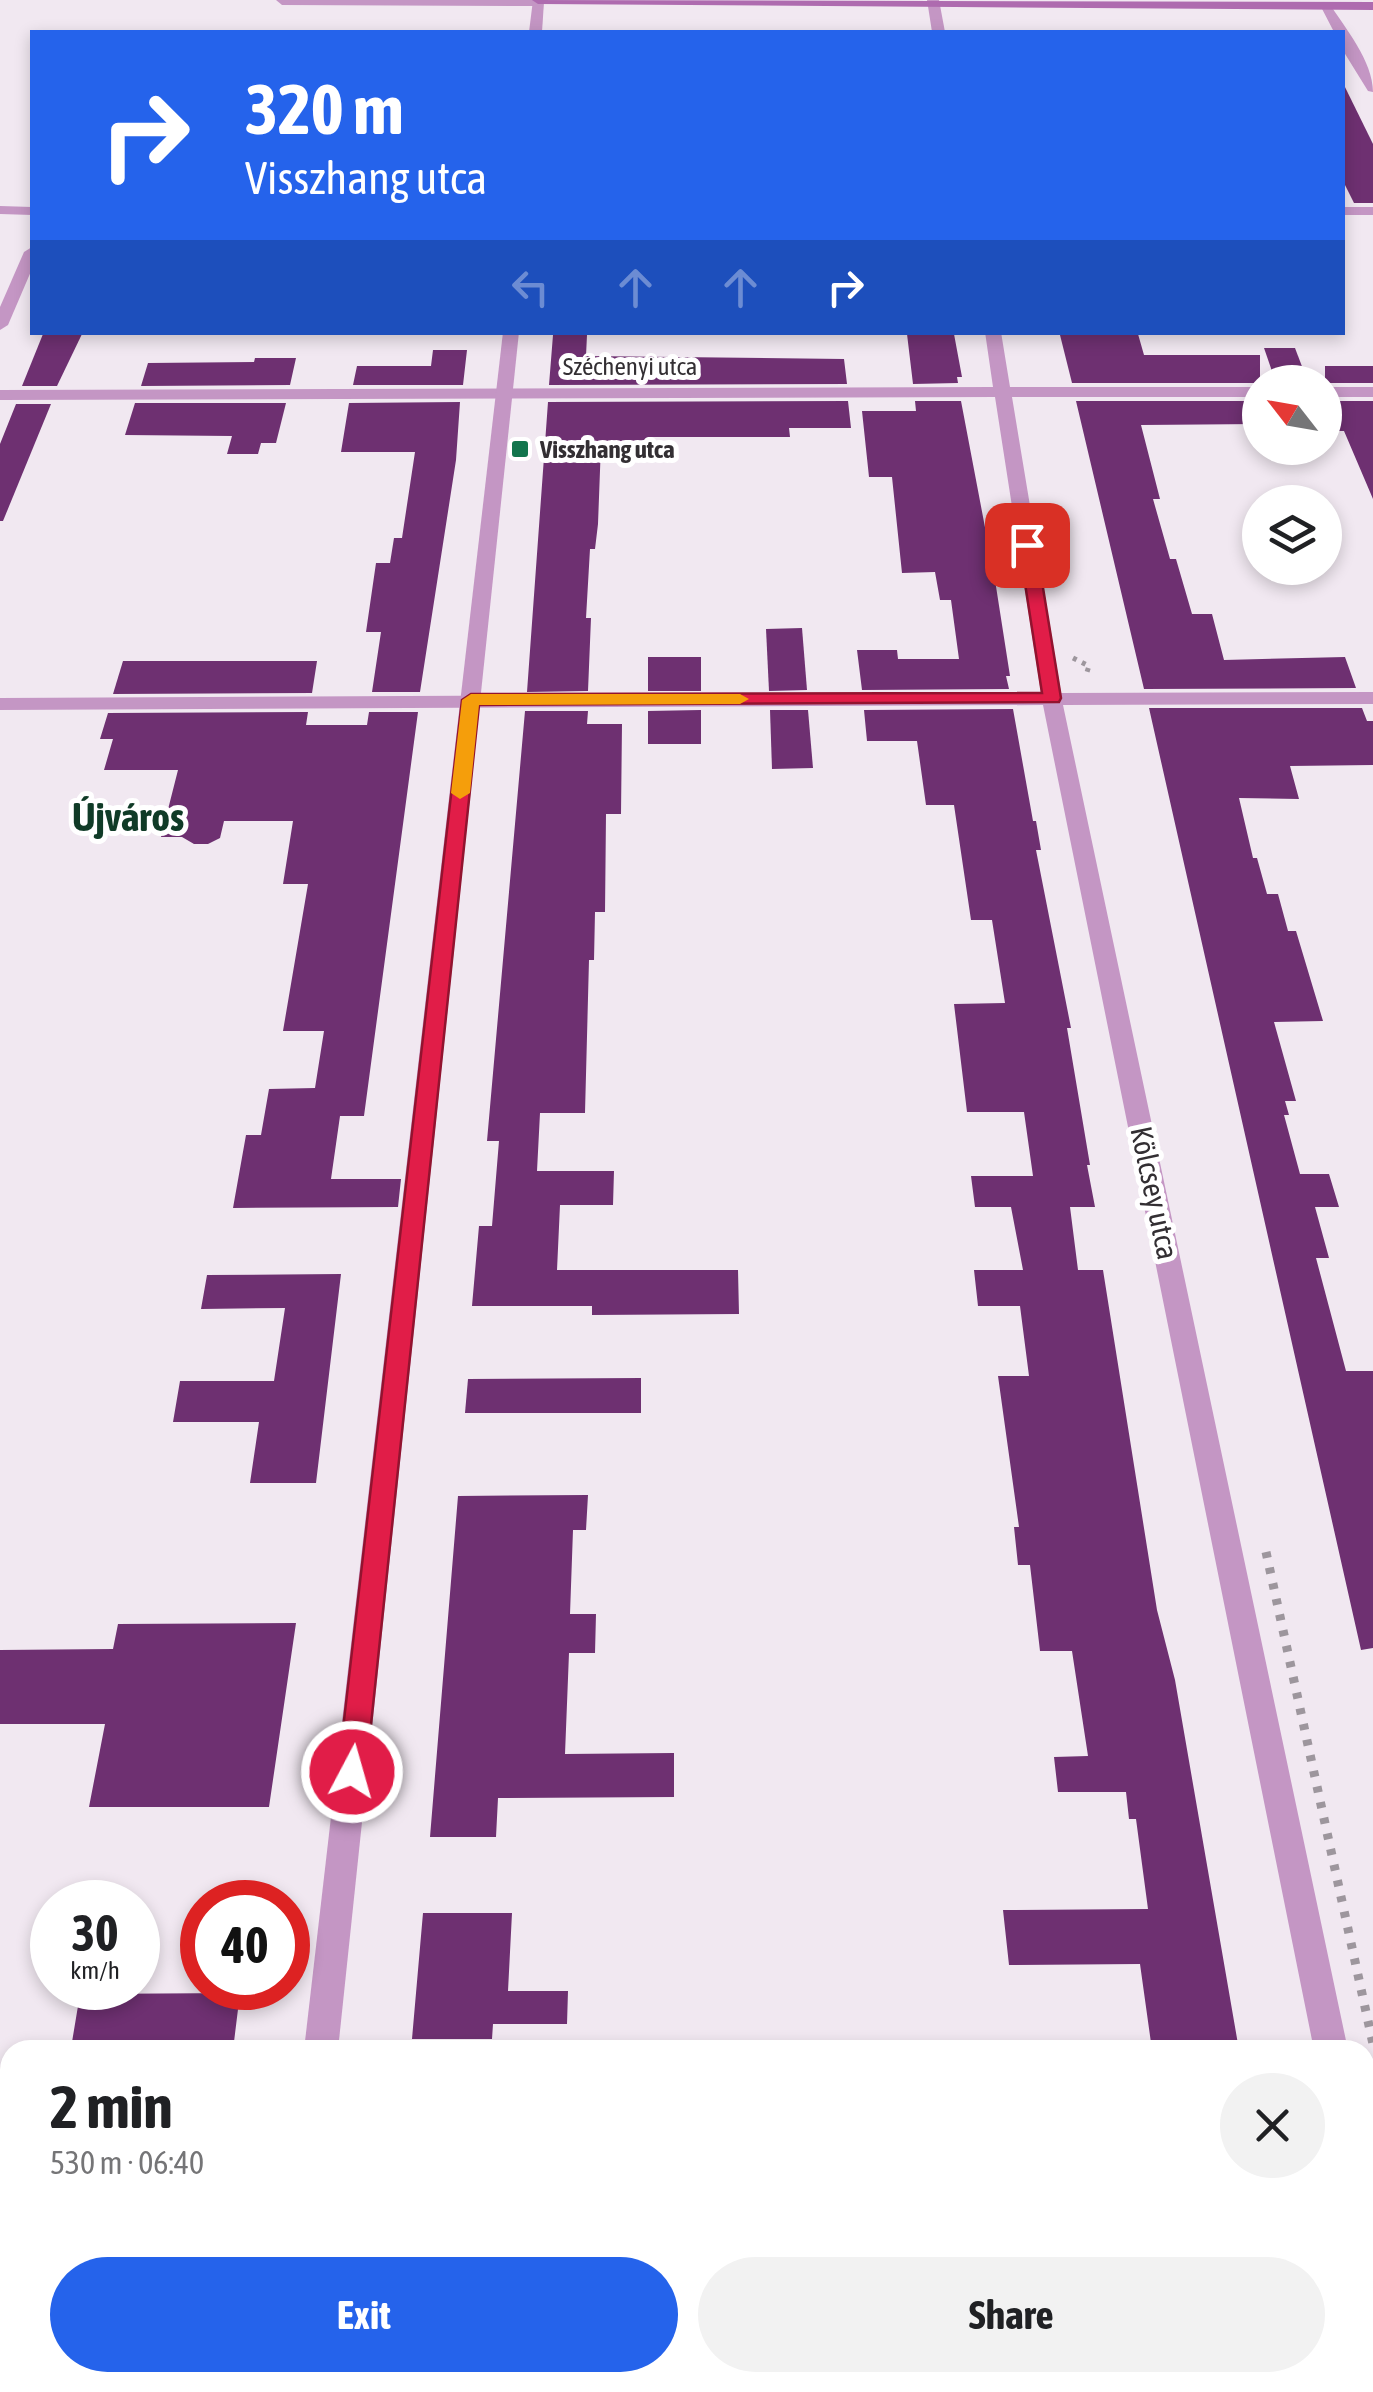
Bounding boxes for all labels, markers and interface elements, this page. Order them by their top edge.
text: 320 m [245,69,404,149]
icon: right [80,70,210,200]
text: Visszhang utca [245,152,487,204]
icon: left [503,260,558,315]
icon: ahead [608,260,663,315]
icon: ahead [713,260,768,315]
icon: right [818,260,873,315]
street label: Széchenyi utca [563,352,697,380]
north arrow [1242,365,1342,465]
map controls [1242,365,1342,585]
place label: Visszhang utca [539,435,675,463]
marker: Visszhang utca [509,438,531,460]
button: layers [1242,485,1342,585]
pin [985,503,1070,588]
icon: arrive [1000,518,1055,573]
district label: Újváros [72,794,184,839]
street label: Kölcsey utca [1124,1123,1186,1262]
position arrow [300,1720,404,1824]
speed limit sign: 40 [180,1880,310,2010]
text: 30 [71,1904,118,1962]
text: km/h [70,1956,120,1984]
text: 2 min [50,2072,173,2141]
button: close [1220,2073,1325,2178]
text: 530 m · 06:40 [50,2144,204,2181]
button: Exit [50,2257,678,2372]
button: Share [698,2257,1325,2372]

